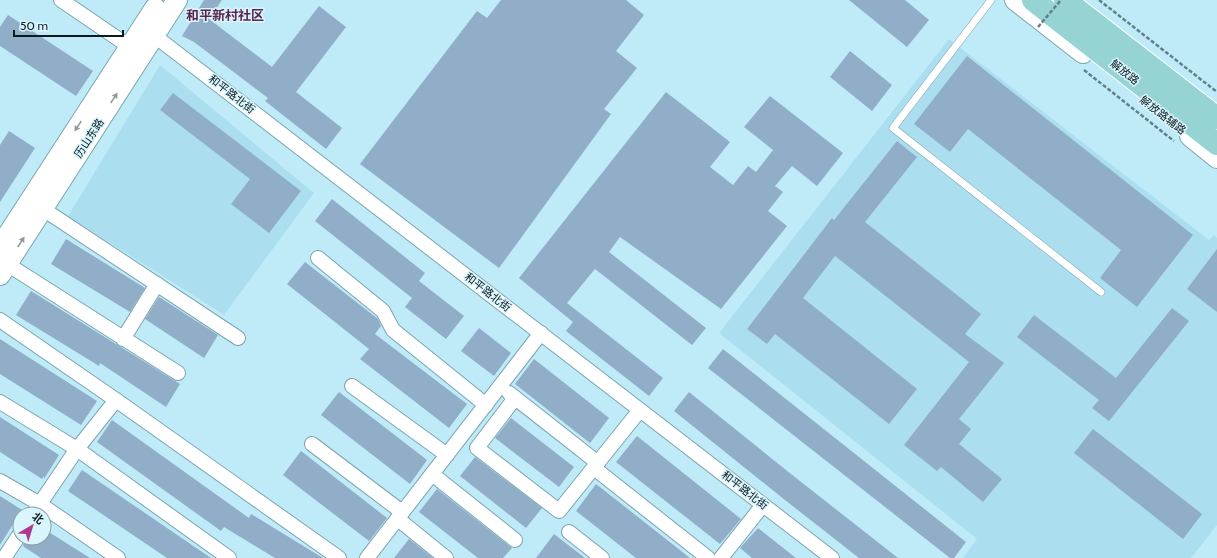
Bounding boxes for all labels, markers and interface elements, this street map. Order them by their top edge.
district label: 和平新村社区 [186,7,264,23]
scale bar [14,12,123,38]
text: 50 m [20,18,48,33]
street label: 解放路 [1108,56,1142,88]
street label: 和平路北街 [206,72,258,116]
one-way arrow [110,93,118,103]
street label: 解放路辅路 [1137,93,1189,137]
street label: 历山东路 [71,116,107,160]
one-way arrow [74,121,82,132]
one-way arrow [17,237,25,248]
street label: 和平路北街 [462,270,514,314]
street label: 和平路北街 [719,468,771,512]
north arrow [12,506,52,546]
text: 北 [30,509,47,527]

